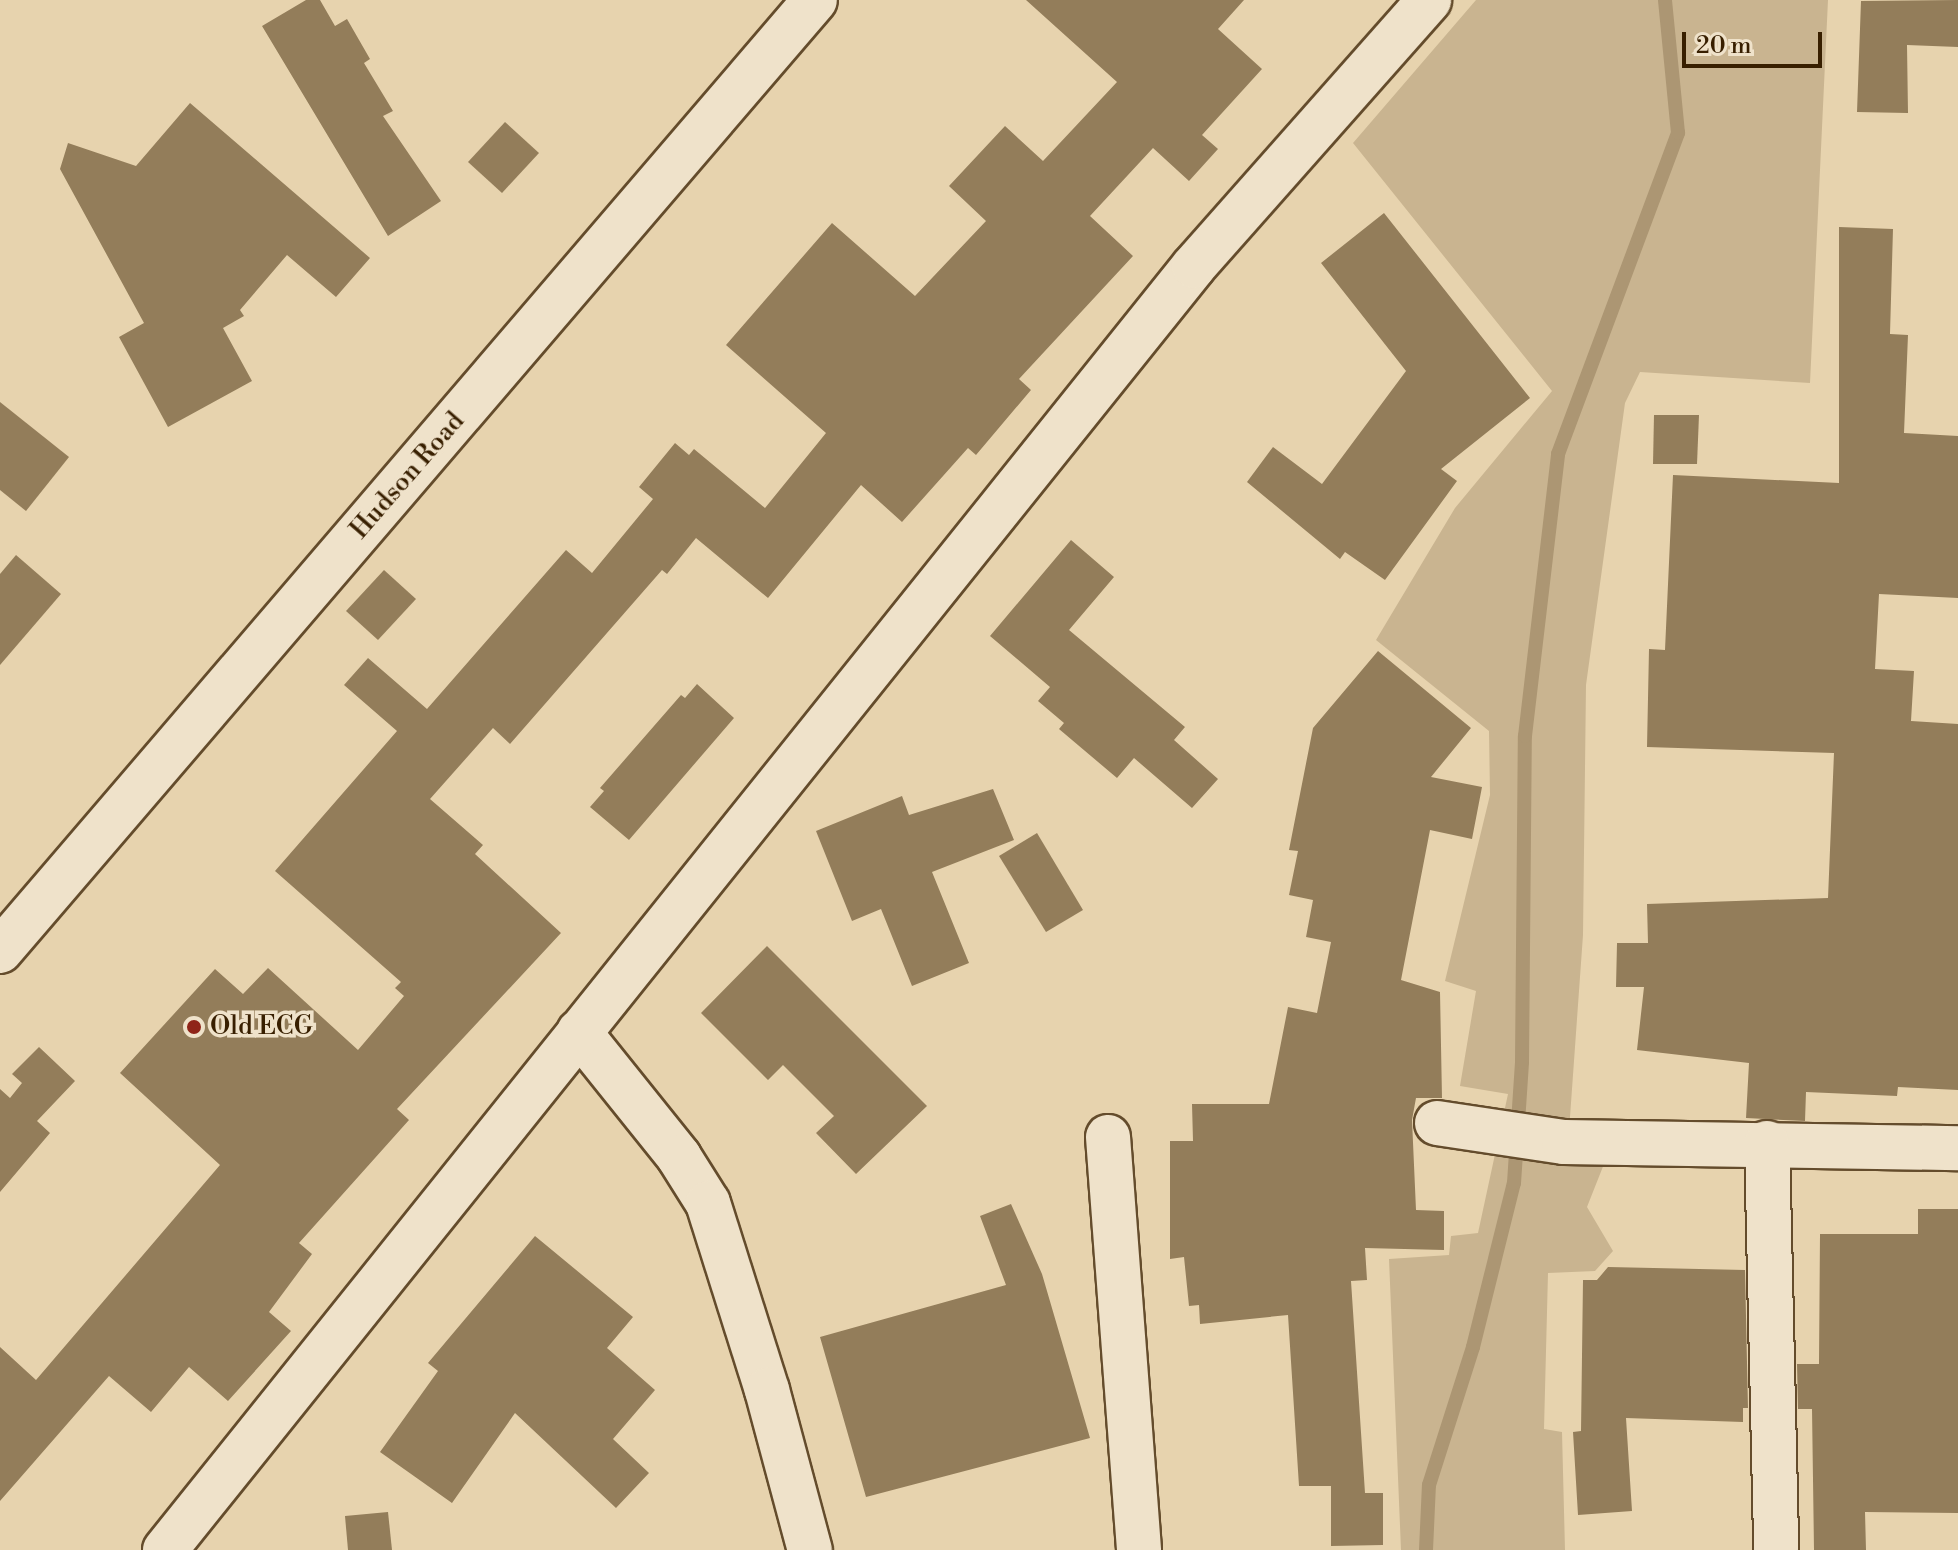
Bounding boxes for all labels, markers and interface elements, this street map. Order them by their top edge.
scale bar [1686,16,1826,66]
text: 20 m [1696,31,1752,61]
street label: Hudson Road [345,406,471,546]
place label: Old ECG [210,1011,313,1043]
marker: Old ECG [185,1018,203,1036]

